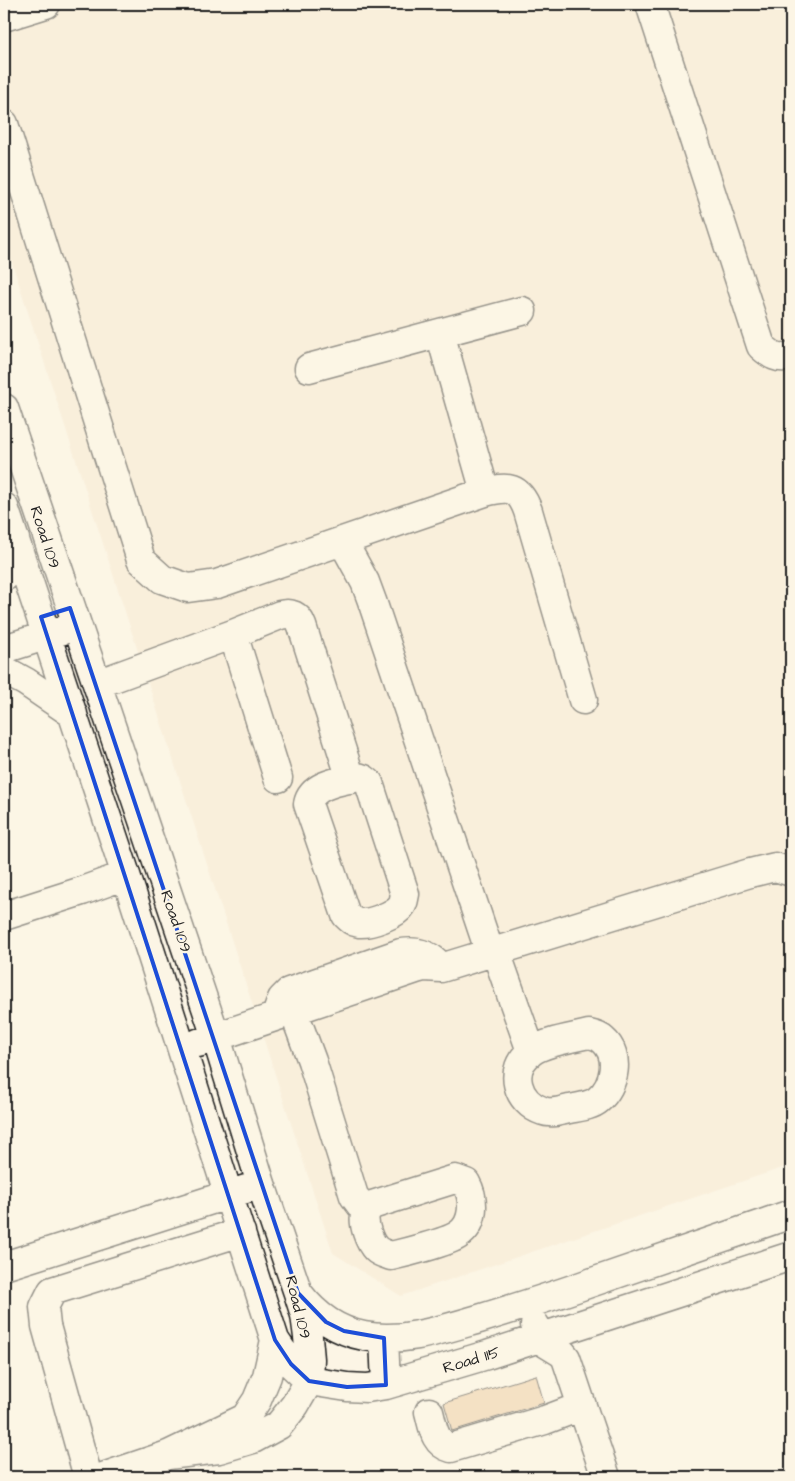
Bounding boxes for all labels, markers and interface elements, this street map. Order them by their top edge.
street label: Road 109 [25,503,65,571]
street label: Road 109 [155,887,197,955]
street label: Road 109 [280,1273,316,1341]
street label: Road 115 [440,1341,503,1379]

